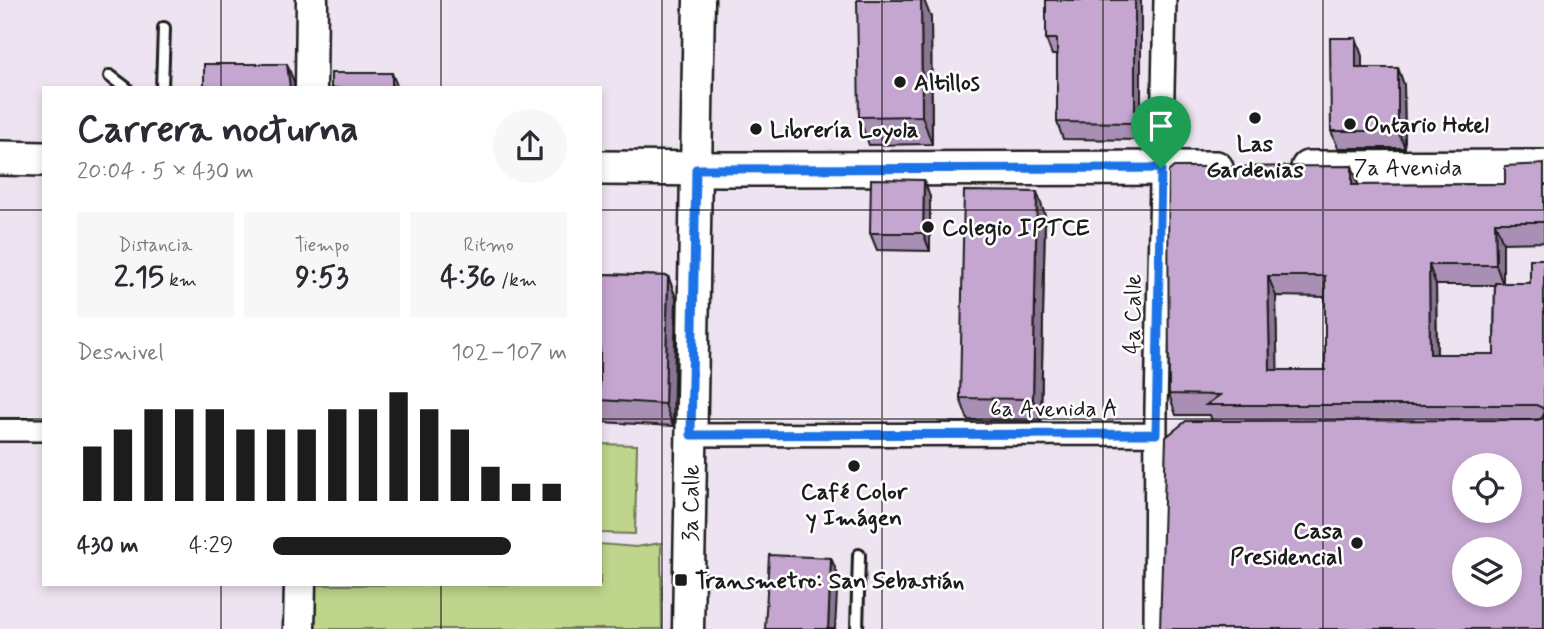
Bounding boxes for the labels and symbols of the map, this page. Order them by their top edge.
place label: Altillos [914,69,980,99]
marker: Altillos [892,74,908,90]
pin [1131,96,1191,168]
marker: Las Gardenias [1247,110,1263,126]
place label: Ontario Hotel [1364,111,1489,141]
place label: Librería Loyola [770,116,919,146]
marker: Ontario Hotel [1342,116,1358,132]
marker: Librería Loyola [748,121,764,137]
place label: Las Gardenias [1206,130,1304,186]
street label: 7a Avenida [1354,154,1462,184]
place label: Colegio IPTCE [942,214,1090,246]
marker: Colegio IPTCE [920,219,936,235]
street label: 4a Calle [1118,274,1150,354]
street label: 6a Avenida A [990,395,1118,425]
marker: Café Color y Imágen [846,458,862,474]
street label: 3a Calle [676,464,708,542]
place label: Café Color y Imágen [801,478,909,534]
place label: Casa Presidencial [1230,517,1343,573]
marker: Casa Presidencial [1349,535,1365,551]
place label: Transmetro: San Sebastián [695,567,964,597]
marker: Transmetro: San Sebastián [673,572,689,588]

